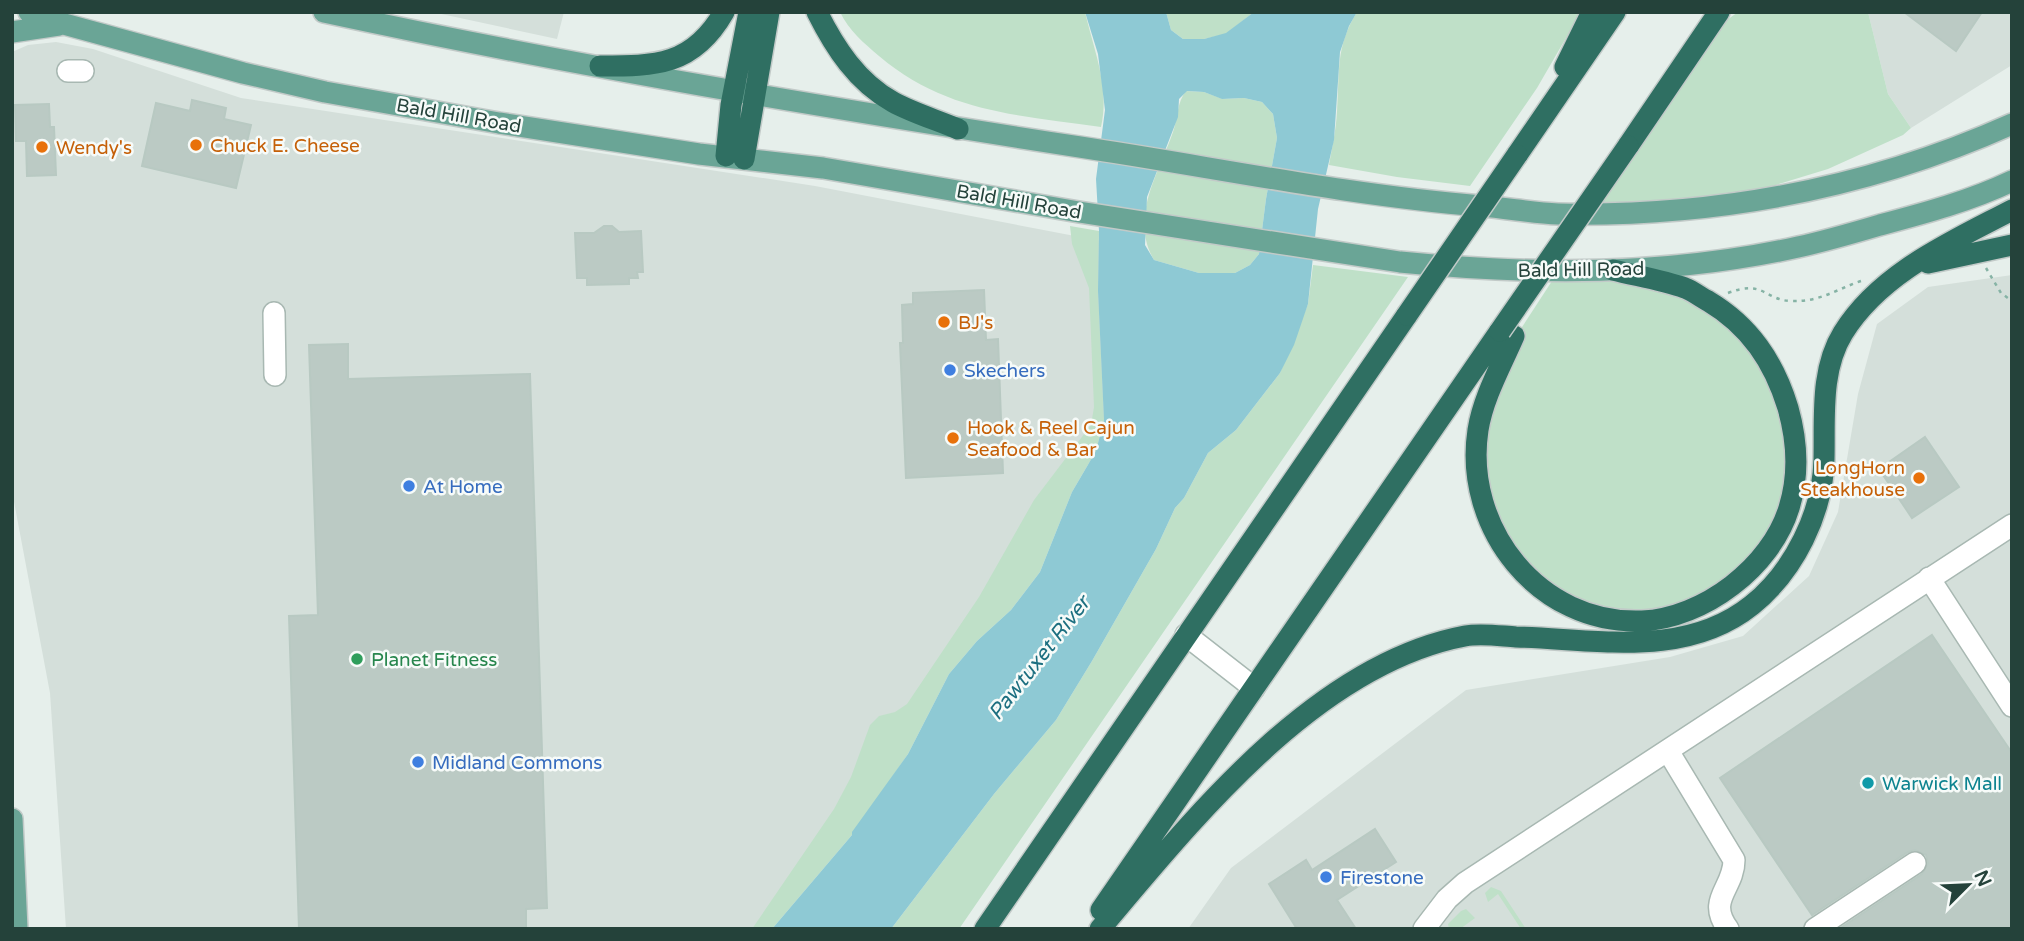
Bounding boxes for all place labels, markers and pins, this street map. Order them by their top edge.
place label: Chuck E. Cheese [210,135,360,157]
place label: Wendy's [56,137,132,159]
marker: Chuck E. Cheese [188,137,204,153]
marker: Wendy's [34,139,50,155]
place label: BJ's [958,312,993,334]
marker: BJ's [936,314,952,330]
place label: Skechers [964,360,1045,382]
marker: Skechers [942,362,958,378]
place label: Hook & Reel Cajun Seafood & Bar [967,417,1135,461]
marker: Hook & Reel Cajun Seafood & Bar [945,430,961,446]
place label: LongHorn Steakhouse [1800,457,1905,501]
marker: LongHorn Steakhouse [1911,470,1927,486]
place label: At Home [423,476,503,498]
marker: At Home [401,478,417,494]
place label: Planet Fitness [371,649,497,671]
marker: Planet Fitness [349,651,365,667]
place label: Midland Commons [432,752,602,774]
marker: Midland Commons [410,754,426,770]
place label: Warwick Mall [1882,773,2002,795]
marker: Warwick Mall [1860,775,1876,791]
place label: Firestone [1340,867,1424,889]
marker: Firestone [1318,869,1334,885]

